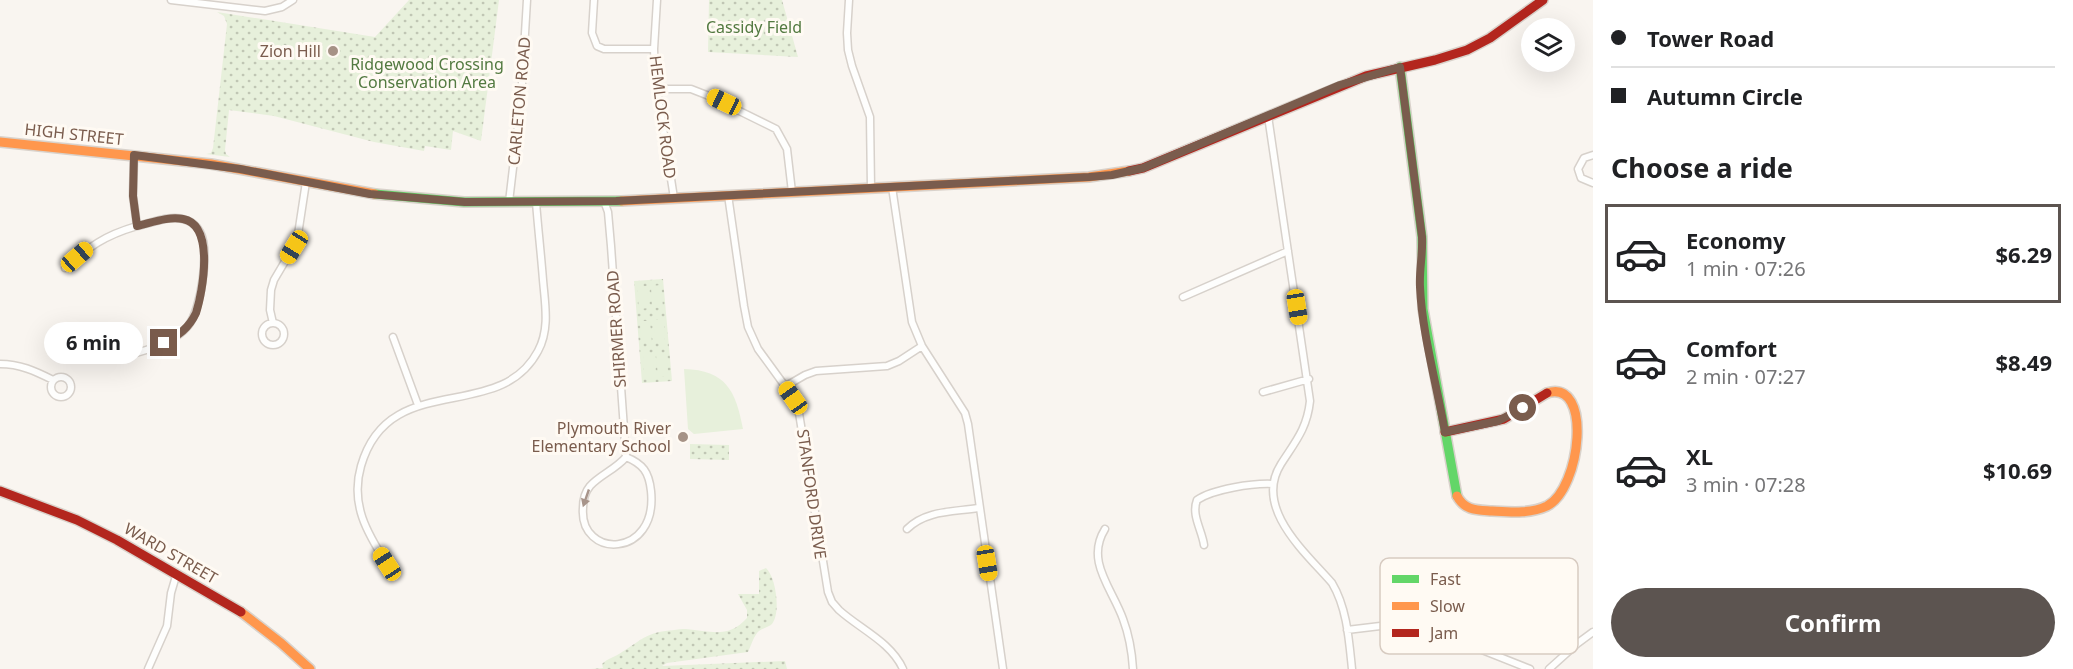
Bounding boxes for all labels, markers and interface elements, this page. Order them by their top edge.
park label: Cassidy Field [706,16,802,38]
map controls [1521,18,1575,72]
button: layers [1521,18,1575,72]
text: Tower Road [1647,23,1774,53]
street label: CARLETON ROAD [502,36,536,166]
place label: Zion Hill [260,40,321,62]
marker: Zion Hill [326,44,340,58]
park label: Ridgewood Crossing Conservation Area [350,53,504,93]
street label: HEMLOCK ROAD [645,54,681,180]
text: Autumn Circle [1647,81,1803,111]
car [704,86,744,118]
street label: HIGH STREET [23,118,125,150]
text: Choose a ride [1611,149,1793,186]
text: Economy [1686,225,1785,255]
car [277,227,311,267]
icon: car [1614,227,1668,281]
car [58,238,96,276]
text: $6.29 [1995,239,2052,269]
text: 1 min · 07:26 [1686,255,1806,282]
street label: SHIRMER ROAD [601,270,631,388]
car [1285,288,1309,326]
callout: 6 min [44,322,143,364]
text: 6 min [66,329,121,356]
route end [150,329,177,356]
text: Comfort [1686,333,1777,363]
icon: car [1614,335,1668,389]
text: $8.49 [1995,347,2052,377]
text: 2 min · 07:27 [1686,363,1806,390]
car [775,378,811,418]
route start [1509,394,1536,421]
place label: Plymouth River Elementary School [532,417,671,457]
street label: STANFORD DRIVE [792,428,832,560]
marker: Plymouth River Elementary School [676,430,690,444]
text: XL [1686,441,1713,471]
icon: car [1614,443,1668,497]
text: $10.69 [1983,455,2052,485]
text: 3 min · 07:28 [1686,471,1806,498]
one-way arrow [581,489,590,507]
street label: WARD STREET [120,517,222,589]
car [370,544,404,584]
car [975,544,999,582]
legend [1380,558,1578,654]
text: Fast [1430,568,1461,590]
button: Confirm [1611,588,2055,657]
text: Slow [1430,595,1465,617]
text: Jam [1428,622,1458,644]

